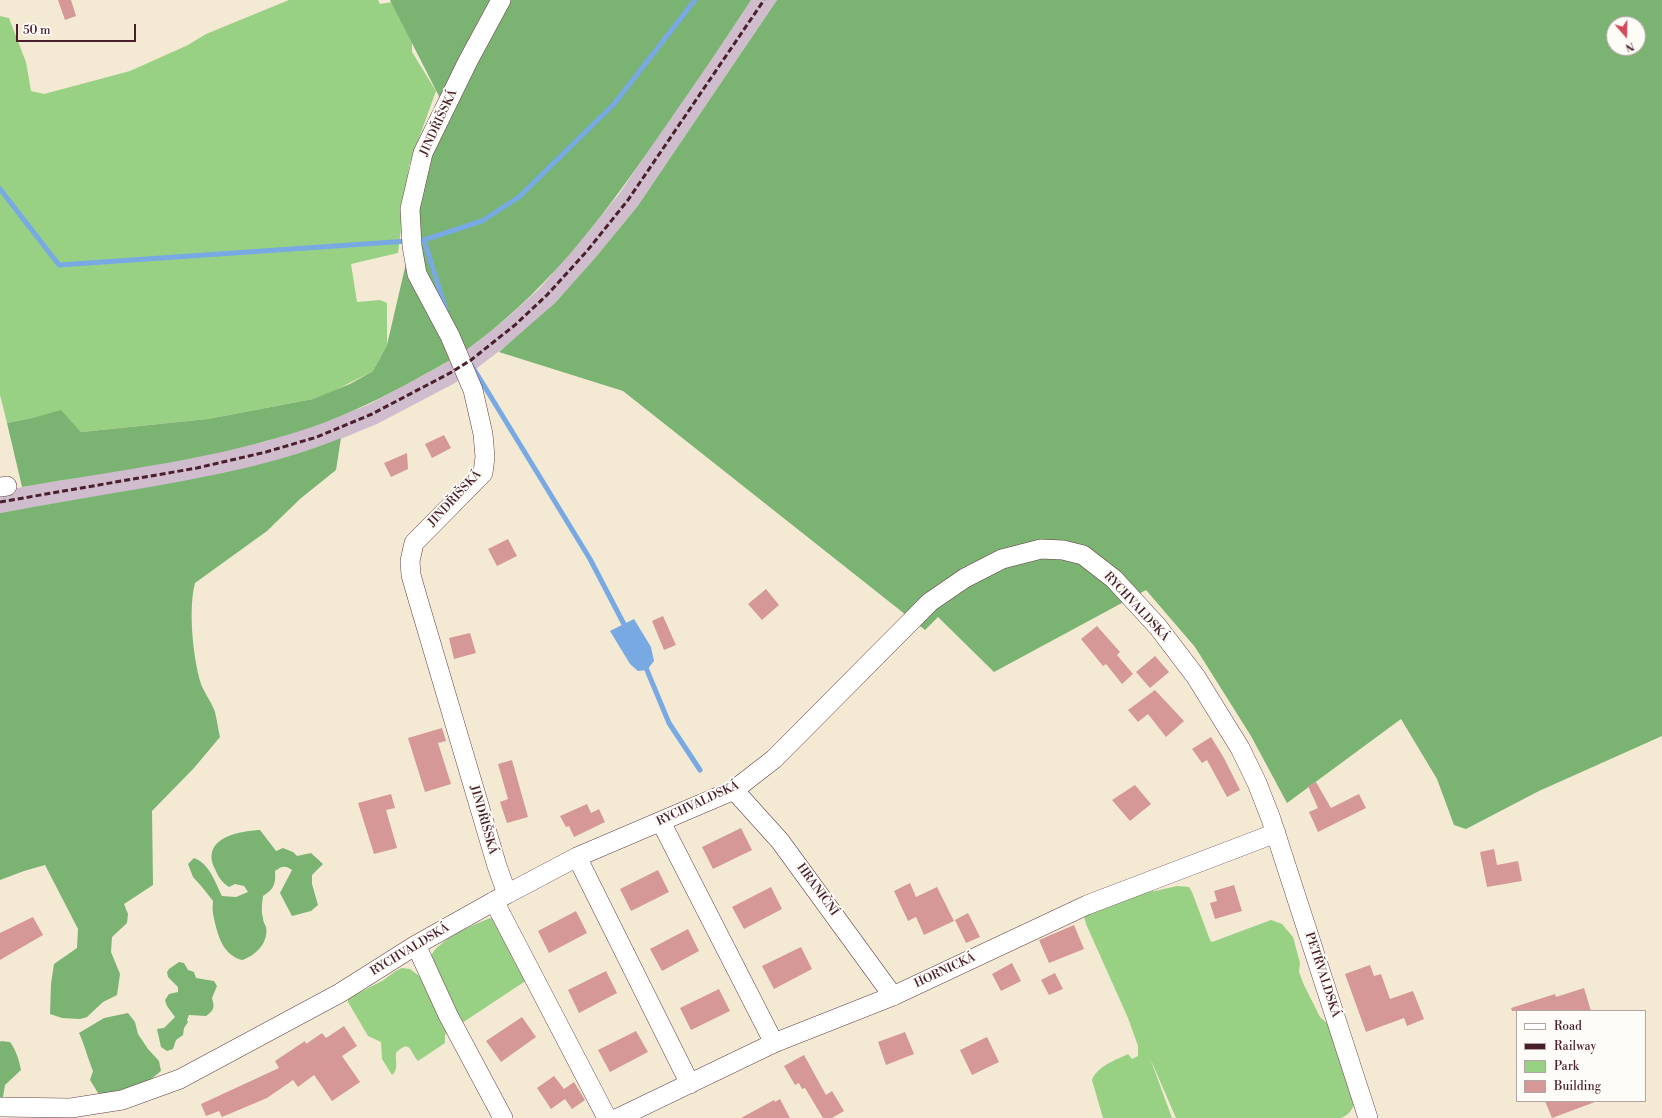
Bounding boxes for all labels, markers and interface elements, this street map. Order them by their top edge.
scale bar [18,16,138,42]
north arrow [1606,16,1646,56]
text: 50 m [23,23,51,38]
text: N [1623,38,1636,54]
street label: JINDŘIŠSKÁ [417,88,461,158]
street label: JINDŘIŠSKÁ [425,468,485,530]
street label: RYCHVALDSKÁ [1100,569,1172,645]
street label: RYCHVALDSKÁ [654,779,742,829]
street label: JINDŘIŠSKÁ [466,784,500,856]
street label: HRANIČNÍ [793,861,841,919]
street label: RYCHVALDSKÁ [368,921,452,979]
street label: PETŘVALDSKÁ [1301,931,1343,1019]
street label: HORNICKÁ [912,951,978,991]
legend [1516,1010,1646,1102]
text: Road [1554,1019,1582,1034]
text: Railway [1554,1039,1596,1054]
text: Park [1554,1059,1579,1074]
text: Building [1554,1079,1601,1094]

